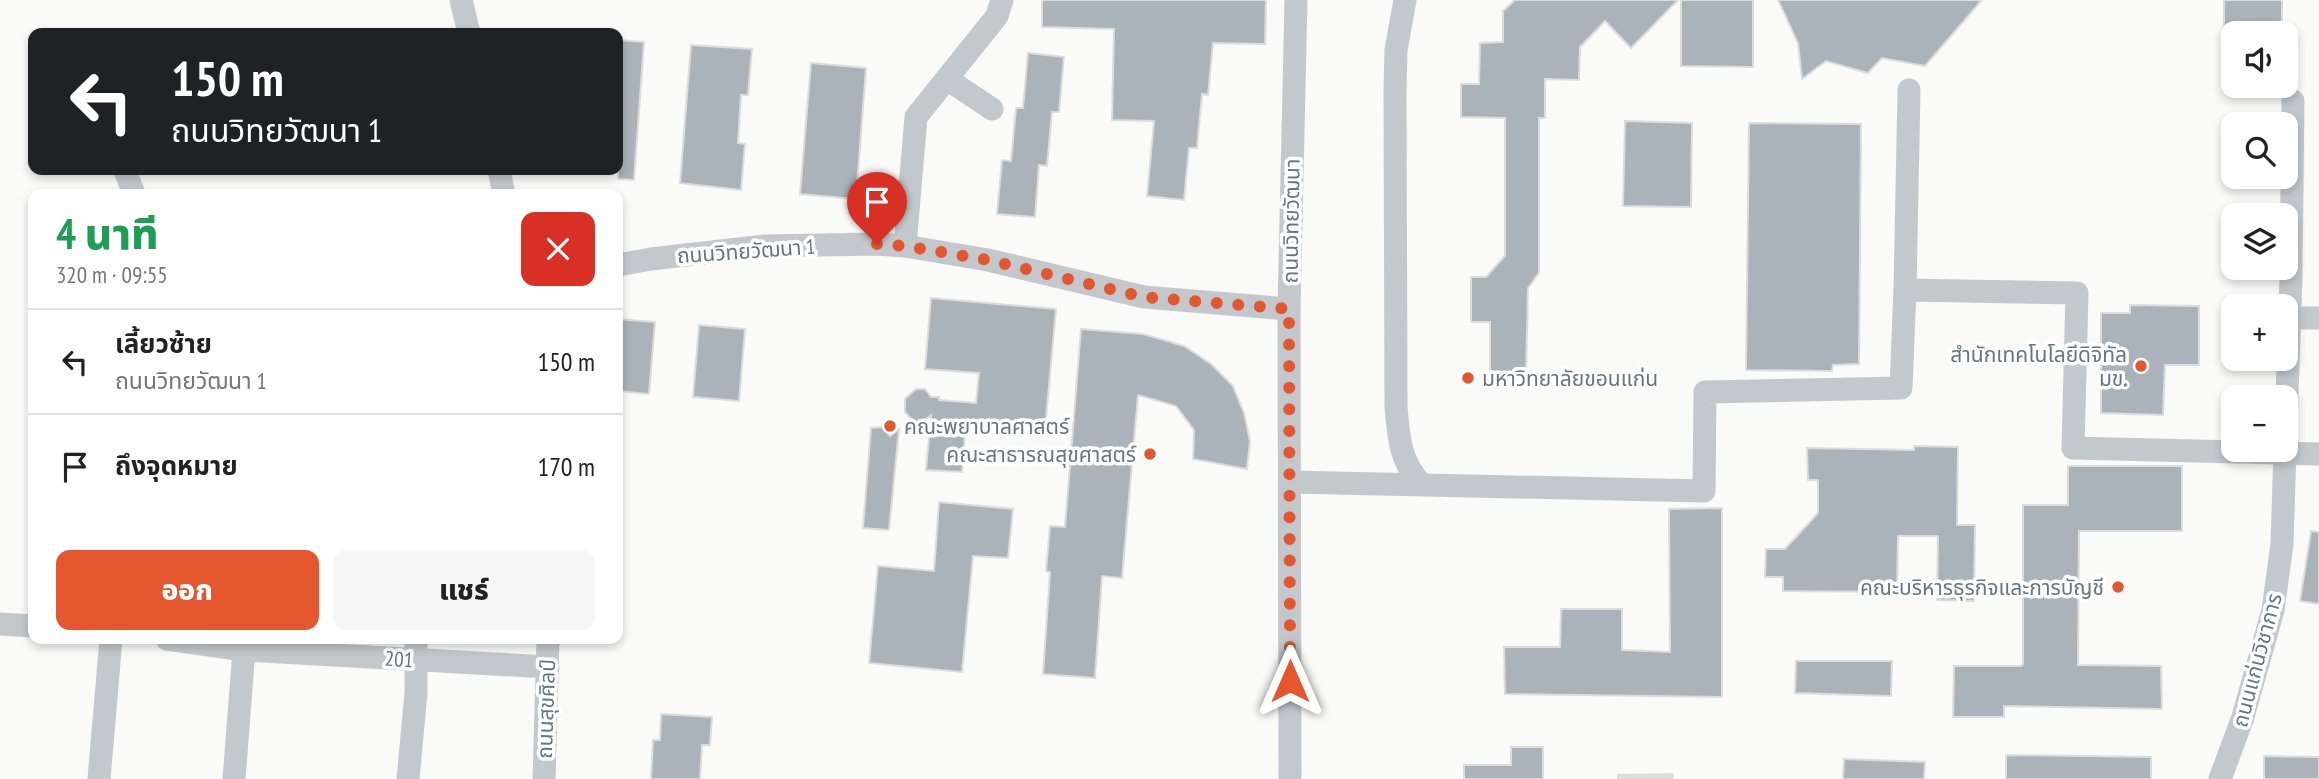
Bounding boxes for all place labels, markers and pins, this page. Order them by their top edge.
pin [847,172,907,244]
place label: สำนักเทคโนโลยีดิจิทัล มข. [1950,341,2127,392]
marker: สำนักเทคโนโลยีดิจิทัล มข. [2133,358,2149,374]
place label: มหาวิทยาลัยขอนแก่น [1482,365,1658,392]
marker: มหาวิทยาลัยขอนแก่น [1460,370,1476,386]
place label: คณะพยาบาลศาสตร์ [904,413,1070,440]
marker: คณะพยาบาลศาสตร์ [882,418,898,434]
place label: คณะสาธารณสุขศาสตร์ [946,441,1137,468]
marker: คณะสาธารณสุขศาสตร์ [1142,446,1158,462]
place label: คณะบริหารธุรกิจและการบัญชี [1860,574,2104,601]
marker: คณะบริหารธุรกิจและการบัญชี [2110,579,2126,595]

